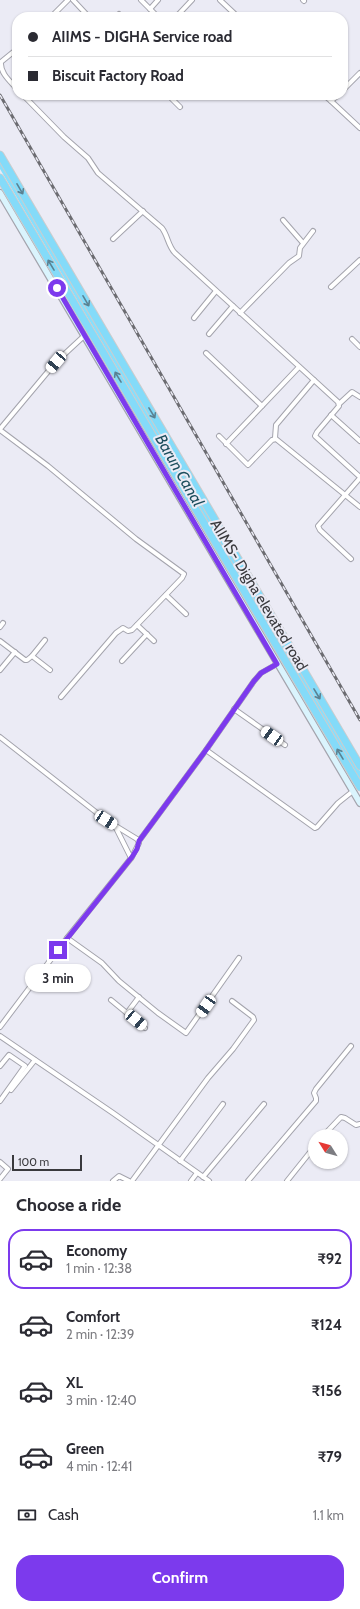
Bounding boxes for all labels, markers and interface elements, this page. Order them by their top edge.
text: AIIMS - DIGHA Service road [52,28,232,46]
text: Biscuit Factory Road [52,67,184,85]
one-way arrow [16,183,24,195]
one-way arrow [47,259,55,271]
route start [48,279,66,297]
one-way arrow [82,295,90,307]
car [44,349,68,375]
one-way arrow [113,371,121,383]
one-way arrow [148,407,156,419]
water label: Barun Canal [151,431,208,510]
street label: AIIMS- Digha elevated road [207,516,311,674]
one-way arrow [314,688,322,700]
car [259,724,285,748]
one-way arrow [336,748,344,760]
car [93,808,119,832]
route end [49,941,67,959]
callout: 3 min [25,964,91,992]
text: 3 min [42,970,74,986]
car [194,993,218,1019]
car [123,1008,149,1032]
north arrow [308,1129,348,1169]
map controls [308,1129,348,1169]
scale bar [12,1153,82,1172]
text: 100 m [18,1155,49,1169]
text: Choose a ride [16,1194,121,1216]
icon: car [18,1241,54,1277]
text: Economy [66,1242,127,1260]
text: ₹92 [317,1250,342,1268]
text: 1 min · 12:38 [66,1260,132,1276]
icon: car [18,1307,54,1343]
text: Comfort [66,1308,120,1326]
text: ₹124 [311,1316,342,1334]
text: 2 min · 12:39 [66,1326,134,1342]
icon: car [18,1373,54,1409]
text: XL [66,1374,83,1392]
text: ₹156 [312,1382,342,1400]
text: 3 min · 12:40 [66,1392,137,1408]
icon: car [18,1439,54,1475]
text: Green [66,1440,104,1458]
text: ₹79 [318,1448,342,1466]
text: 4 min · 12:41 [66,1458,132,1474]
icon: cash [16,1504,38,1526]
text: Cash [48,1506,79,1524]
text: 1.1 km [313,1507,344,1523]
button: Confirm [16,1555,344,1601]

